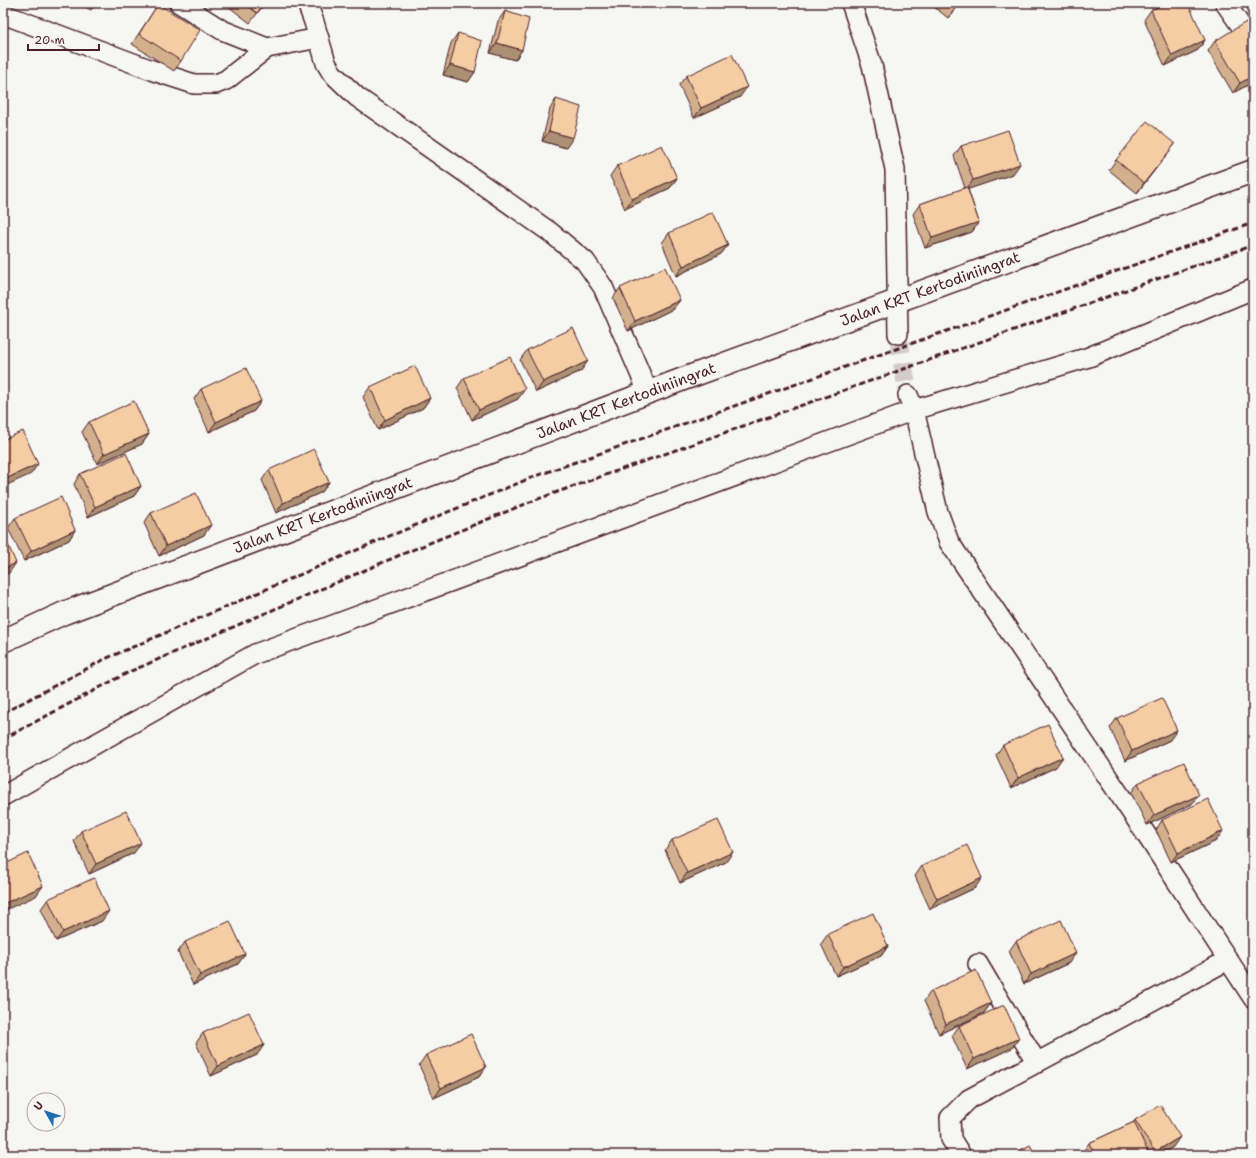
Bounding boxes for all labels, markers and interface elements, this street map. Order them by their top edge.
scale bar [28,26,99,52]
text: 20 m [34,32,65,48]
street label: Jalan KRT Kertodiniingrat [837,247,1023,331]
street label: Jalan KRT Kertodiniingrat [534,358,719,444]
street label: Jalan KRT Kertodiniingrat [230,472,416,558]
north arrow [26,1092,66,1132]
text: U [30,1098,47,1114]

